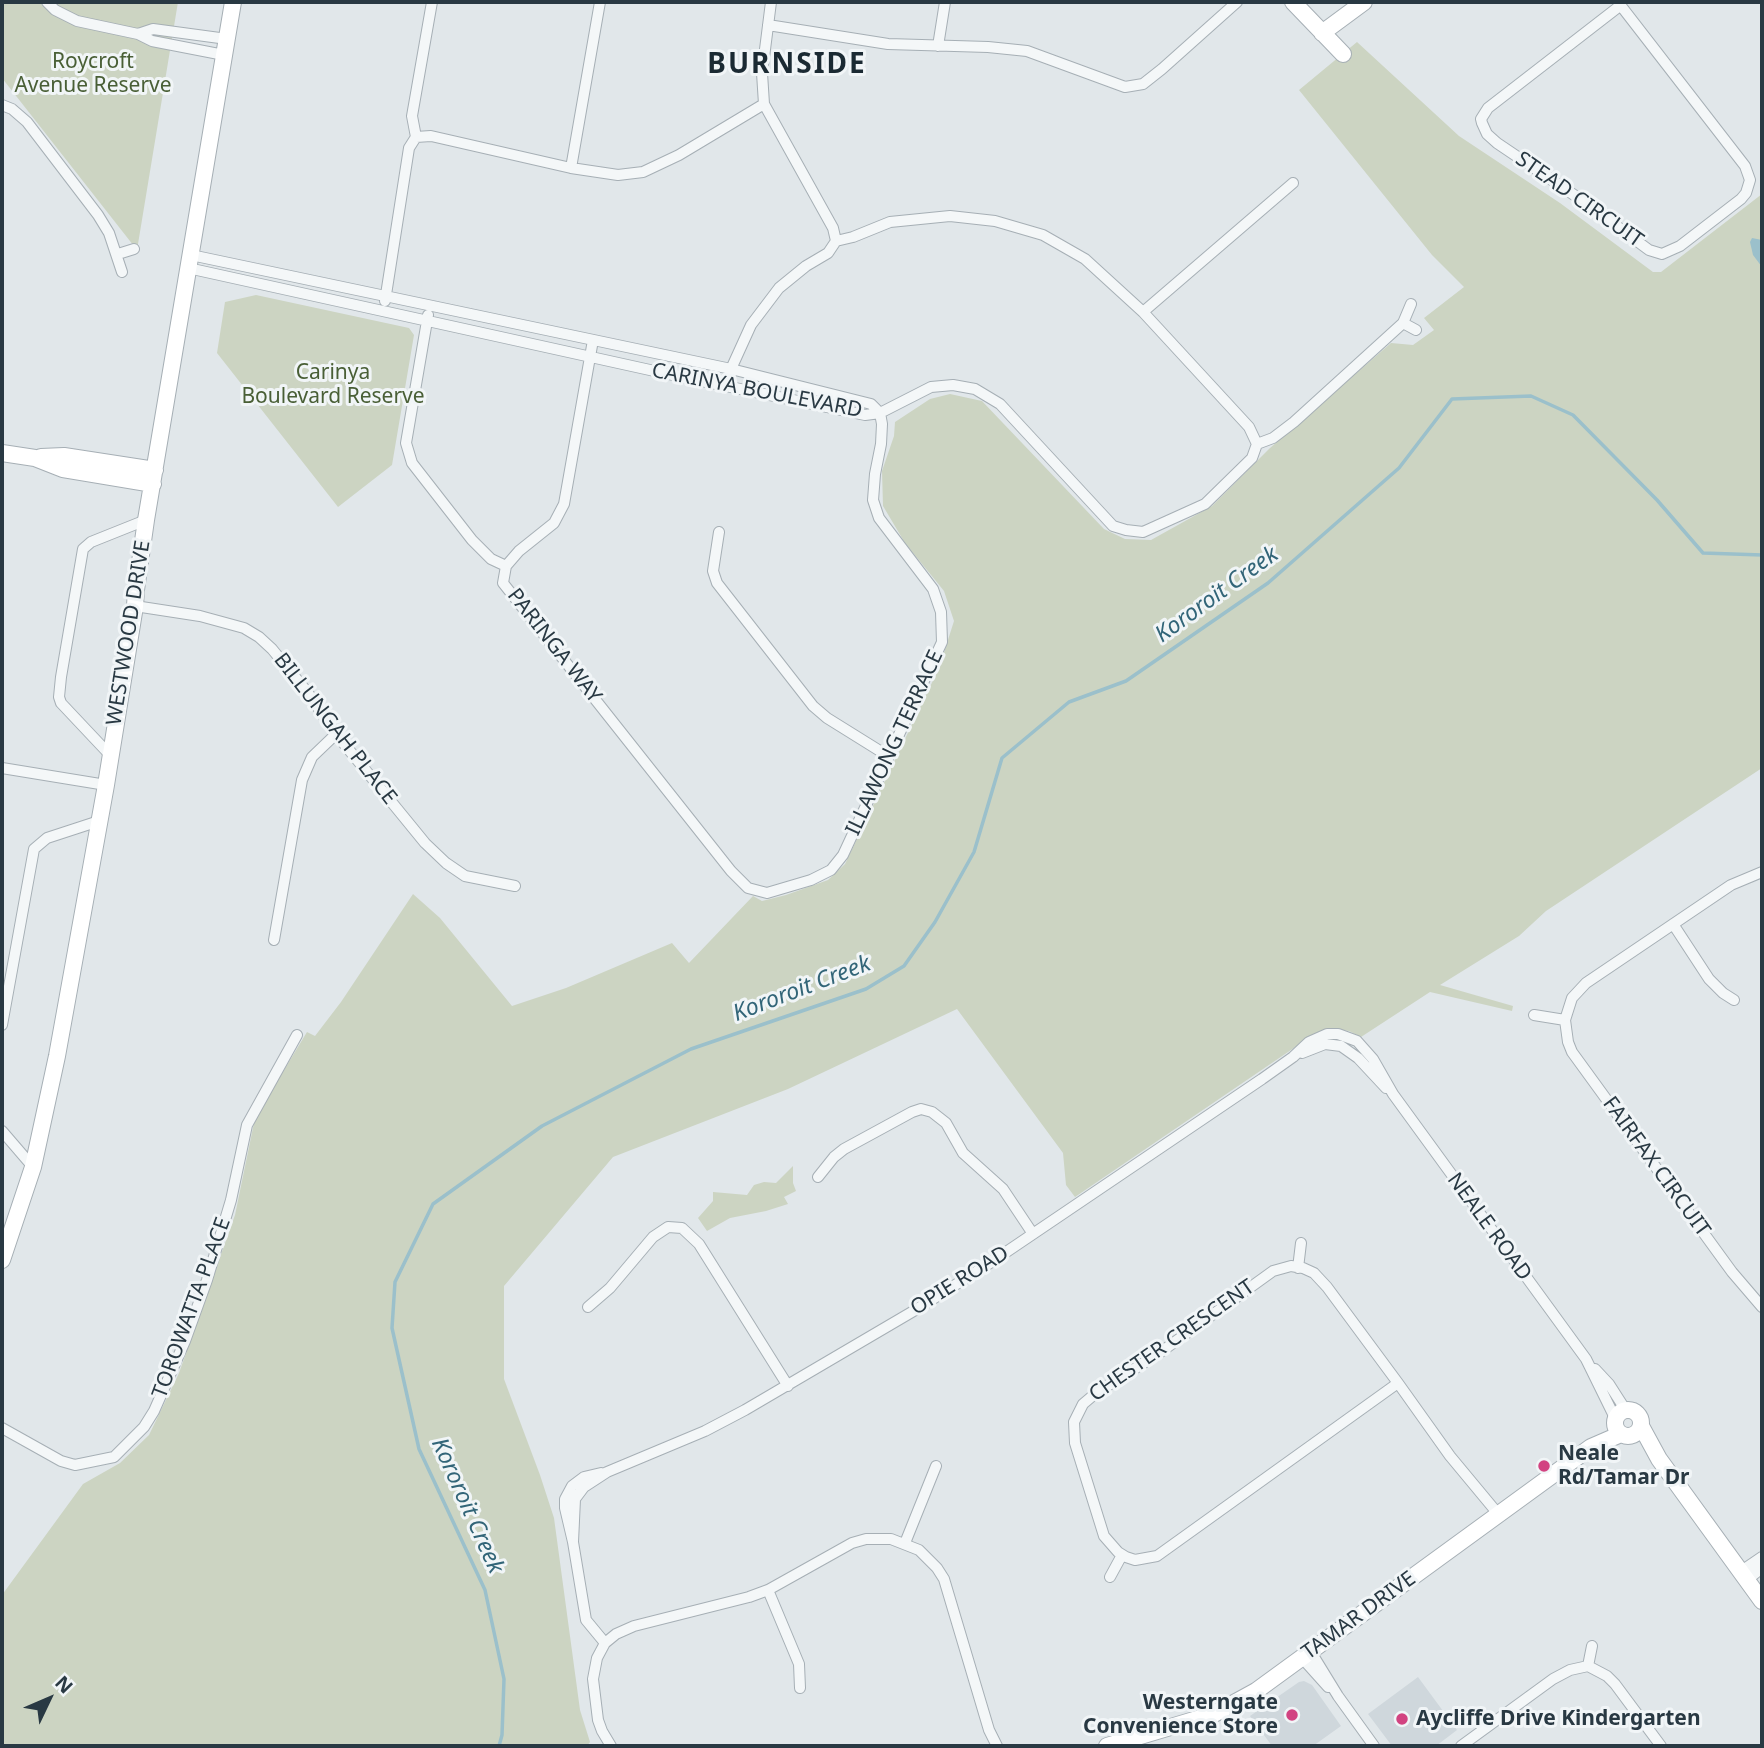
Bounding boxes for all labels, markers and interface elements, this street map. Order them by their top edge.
district label: BURNSIDE [708,48,866,82]
park label: Roycroft Avenue Reserve [14,49,172,99]
street label: STEAD CIRCUIT [1510,147,1648,253]
street label: CARINYA BOULEVARD [650,358,864,424]
park label: Carinya Boulevard Reserve [241,360,425,410]
street label: WESTWOOD DRIVE [102,539,156,727]
water label: Kororoit Creek [1150,541,1284,649]
street label: PARINGA WAY [502,584,606,708]
street label: ILLAWONG TERRACE [841,646,949,840]
street label: BILLUNGAH PLACE [268,648,402,810]
water label: Kororoit Creek [729,950,875,1028]
street label: FAIRFAX CIRCUIT [1597,1092,1715,1242]
street label: NEALE ROAD [1441,1168,1537,1286]
street label: TOROWATTA PLACE [148,1214,236,1402]
street label: OPIE ROAD [906,1241,1014,1321]
street label: CHESTER CRESCENT [1084,1274,1260,1408]
water label: Kororoit Creek [425,1434,509,1578]
place label: Neale Rd/Tamar Dr [1558,1441,1689,1491]
marker: Neale Rd/Tamar Dr [1536,1458,1552,1474]
street label: TAMAR DRIVE [1297,1566,1421,1666]
north arrow [14,1664,84,1734]
text: N [49,1670,79,1699]
place label: Westerngate Convenience Store [1083,1690,1278,1740]
place label: Aycliffe Drive Kindergarten [1416,1706,1701,1732]
marker: Westerngate Convenience Store [1284,1707,1300,1723]
marker: Aycliffe Drive Kindergarten [1394,1711,1410,1727]

